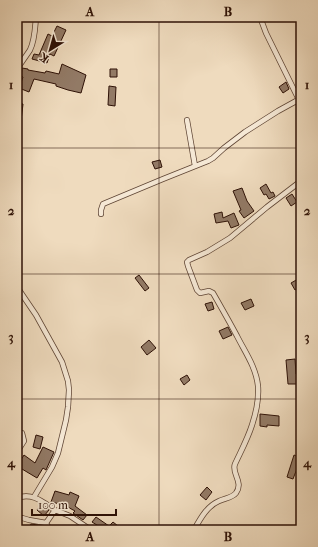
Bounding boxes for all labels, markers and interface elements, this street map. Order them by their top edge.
text: A [85,4,95,19]
text: B [224,4,233,19]
north arrow [30,30,70,70]
text: K [36,49,51,65]
text: 1 [9,77,14,92]
text: 1 [305,77,310,92]
text: 2 [8,203,15,218]
text: 2 [304,203,311,218]
text: 3 [8,329,14,345]
text: 3 [304,329,310,345]
text: 4 [6,455,16,471]
text: 4 [302,455,312,471]
scale bar [32,491,116,517]
text: 100 m [38,498,68,512]
text: A [85,529,95,544]
text: B [224,529,233,544]

